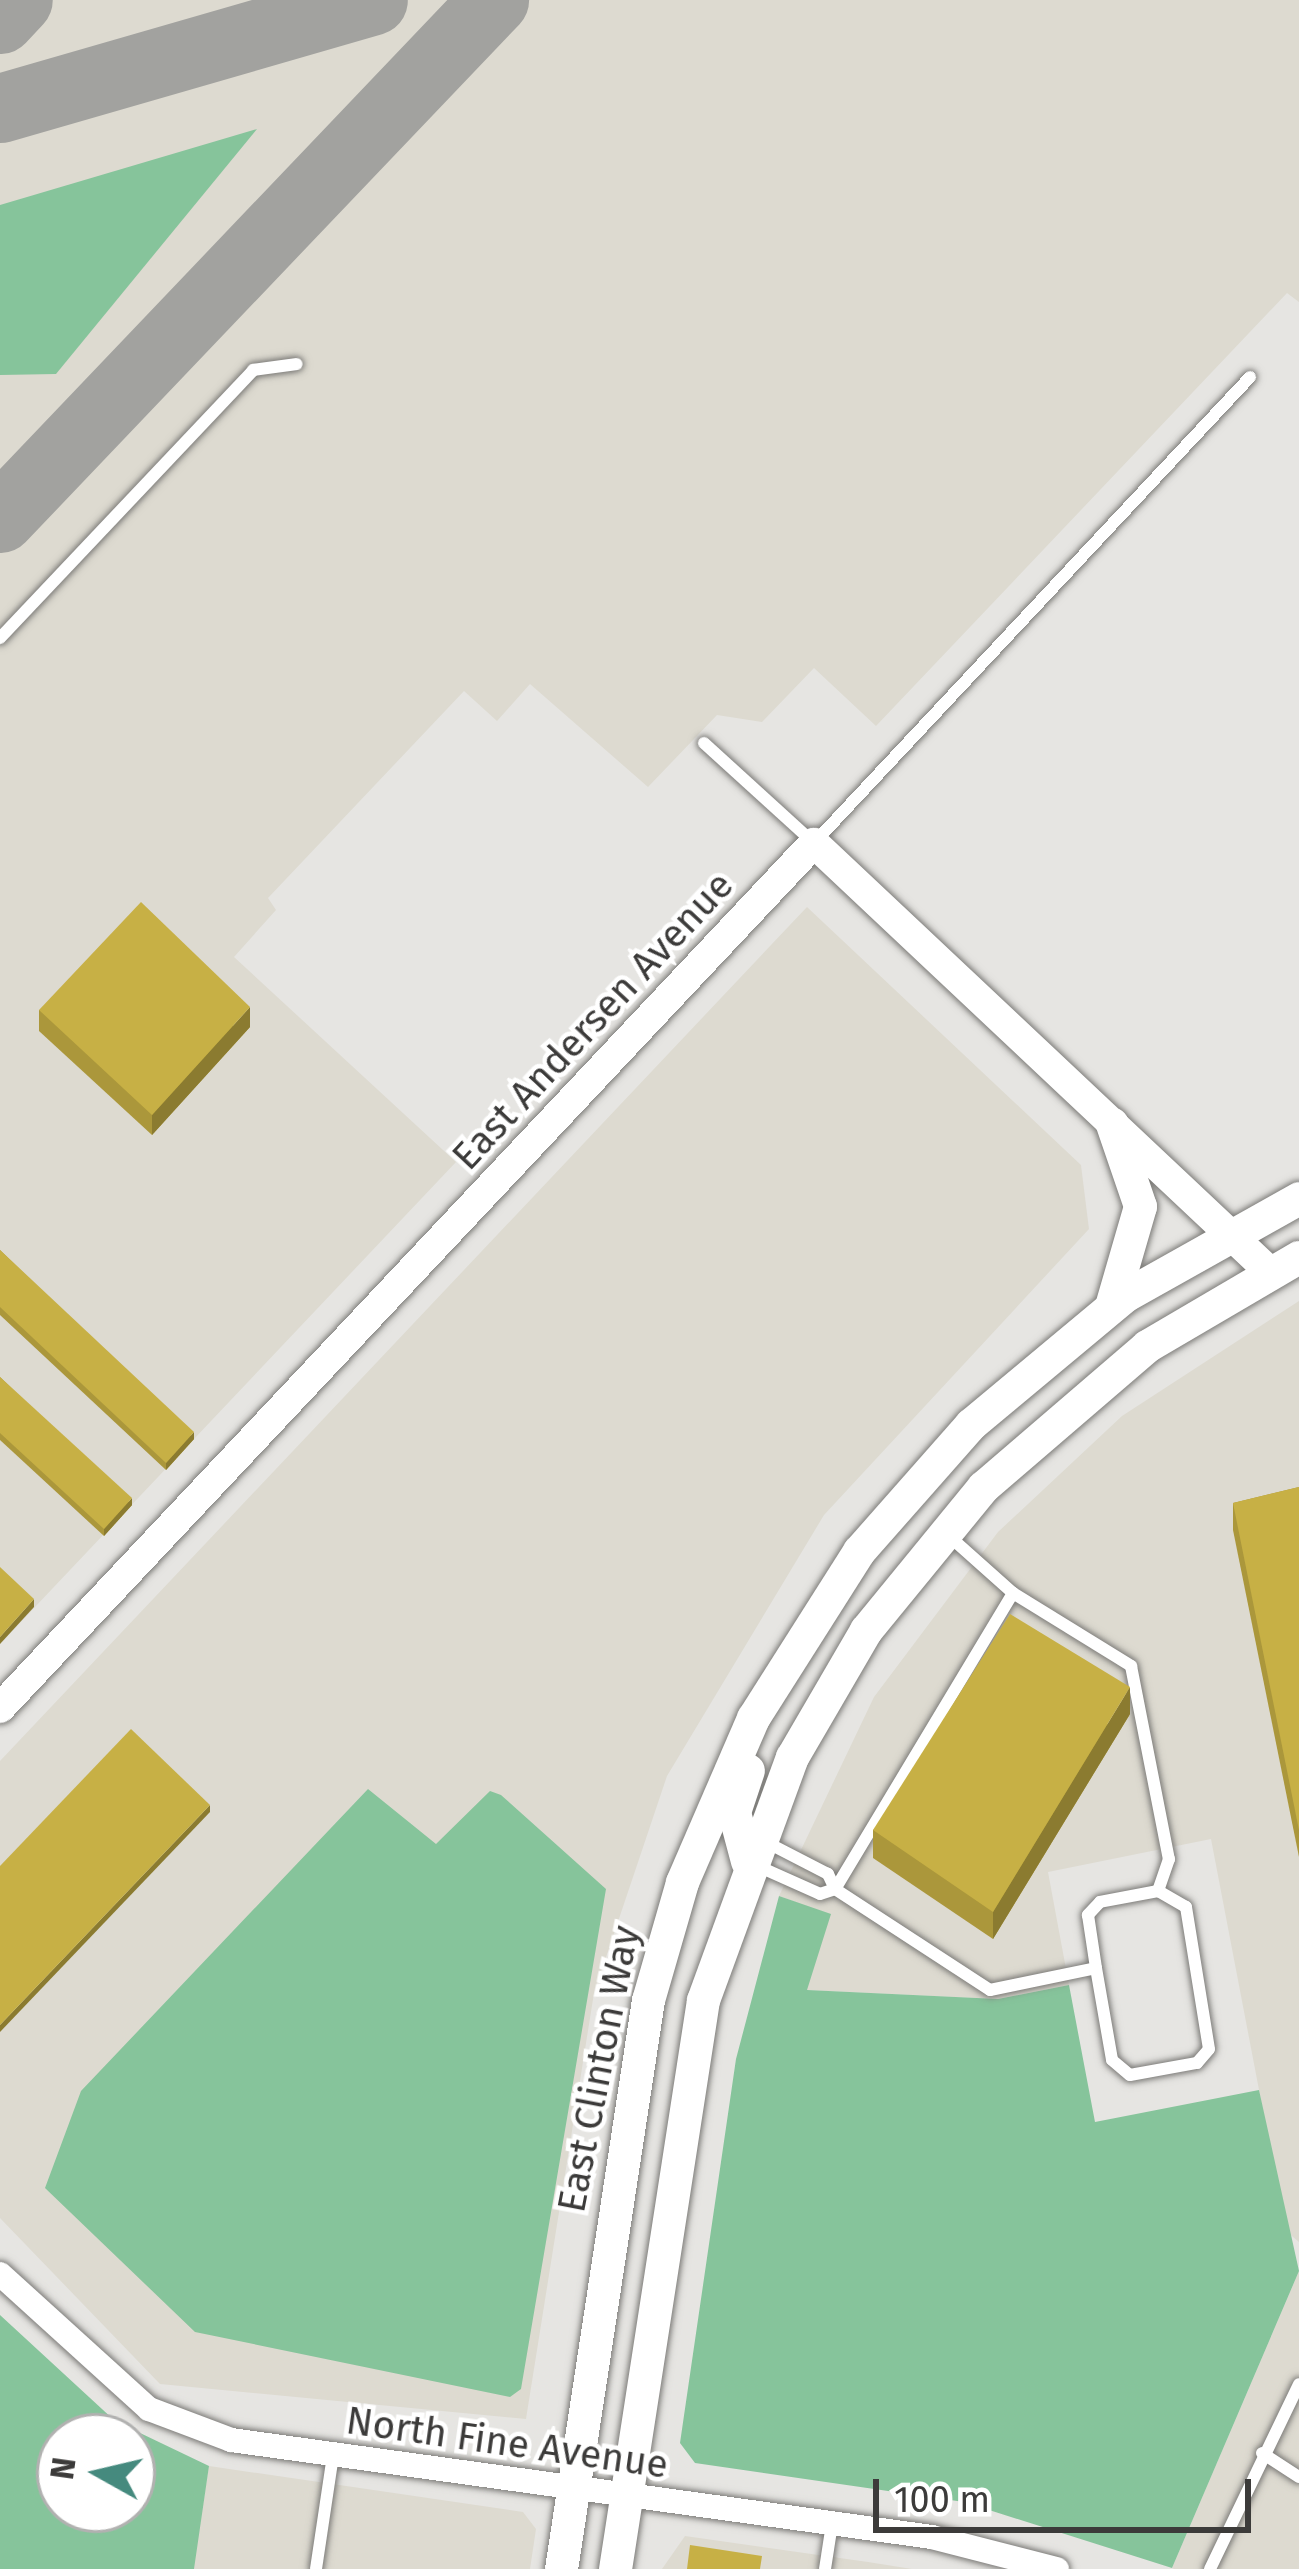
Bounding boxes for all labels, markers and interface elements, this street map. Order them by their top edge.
street label: East Andersen Avenue [443,862,743,1180]
street label: East Clinton Way [548,1922,650,2216]
street label: North Fine Avenue [343,2397,671,2489]
north arrow [36,2413,156,2533]
text: N [42,2455,85,2482]
scale bar [879,2455,1257,2529]
text: 100 m [894,2478,990,2522]

